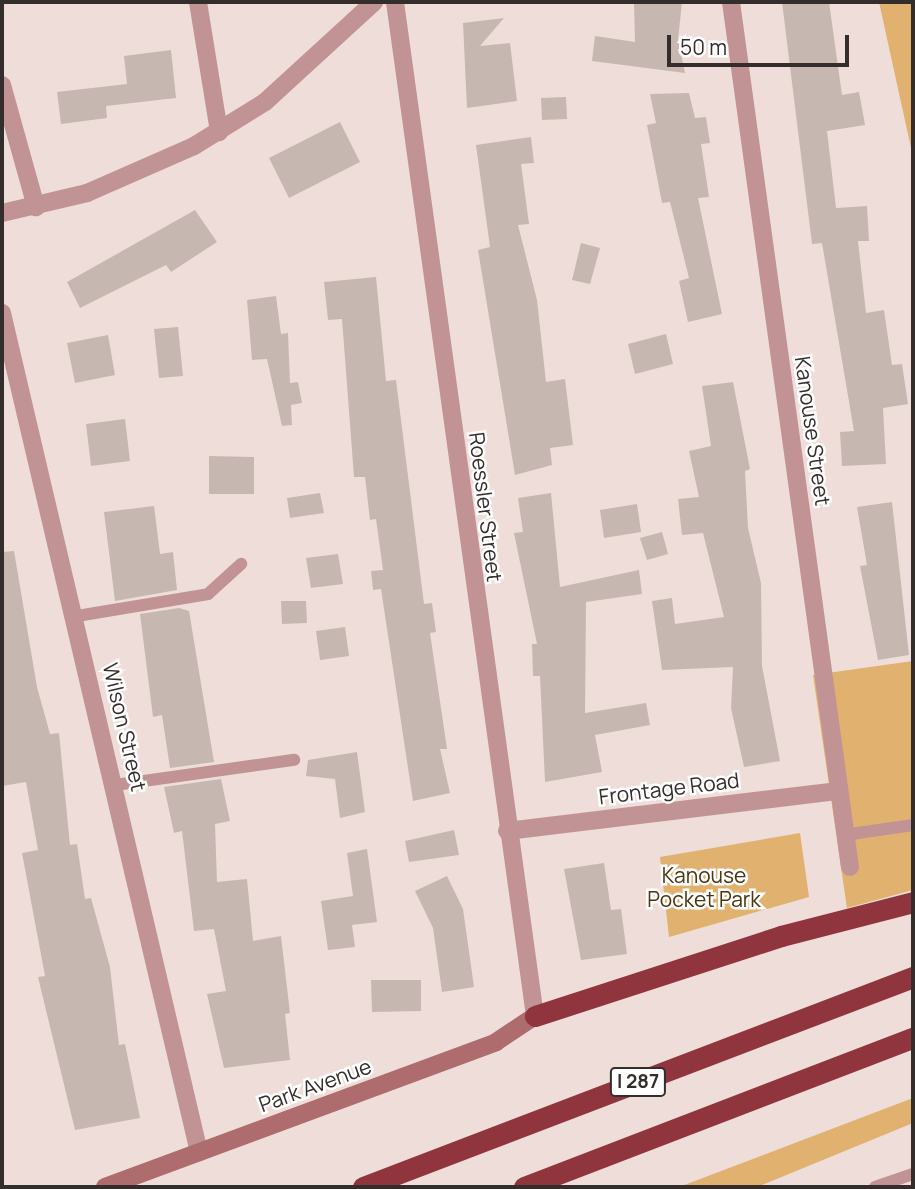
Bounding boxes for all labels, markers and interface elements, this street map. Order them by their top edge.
scale bar [670,21,852,65]
text: 50 m [680,33,727,61]
street label: Kanouse Street [790,355,836,507]
street label: Roessler Street [464,431,508,583]
street label: Wilson Street [98,660,152,794]
street label: Frontage Road [597,767,741,809]
park label: Kanouse Pocket Park [647,862,761,912]
street label: Park Avenue [255,1053,375,1117]
road number: I 287 [608,1066,668,1098]

